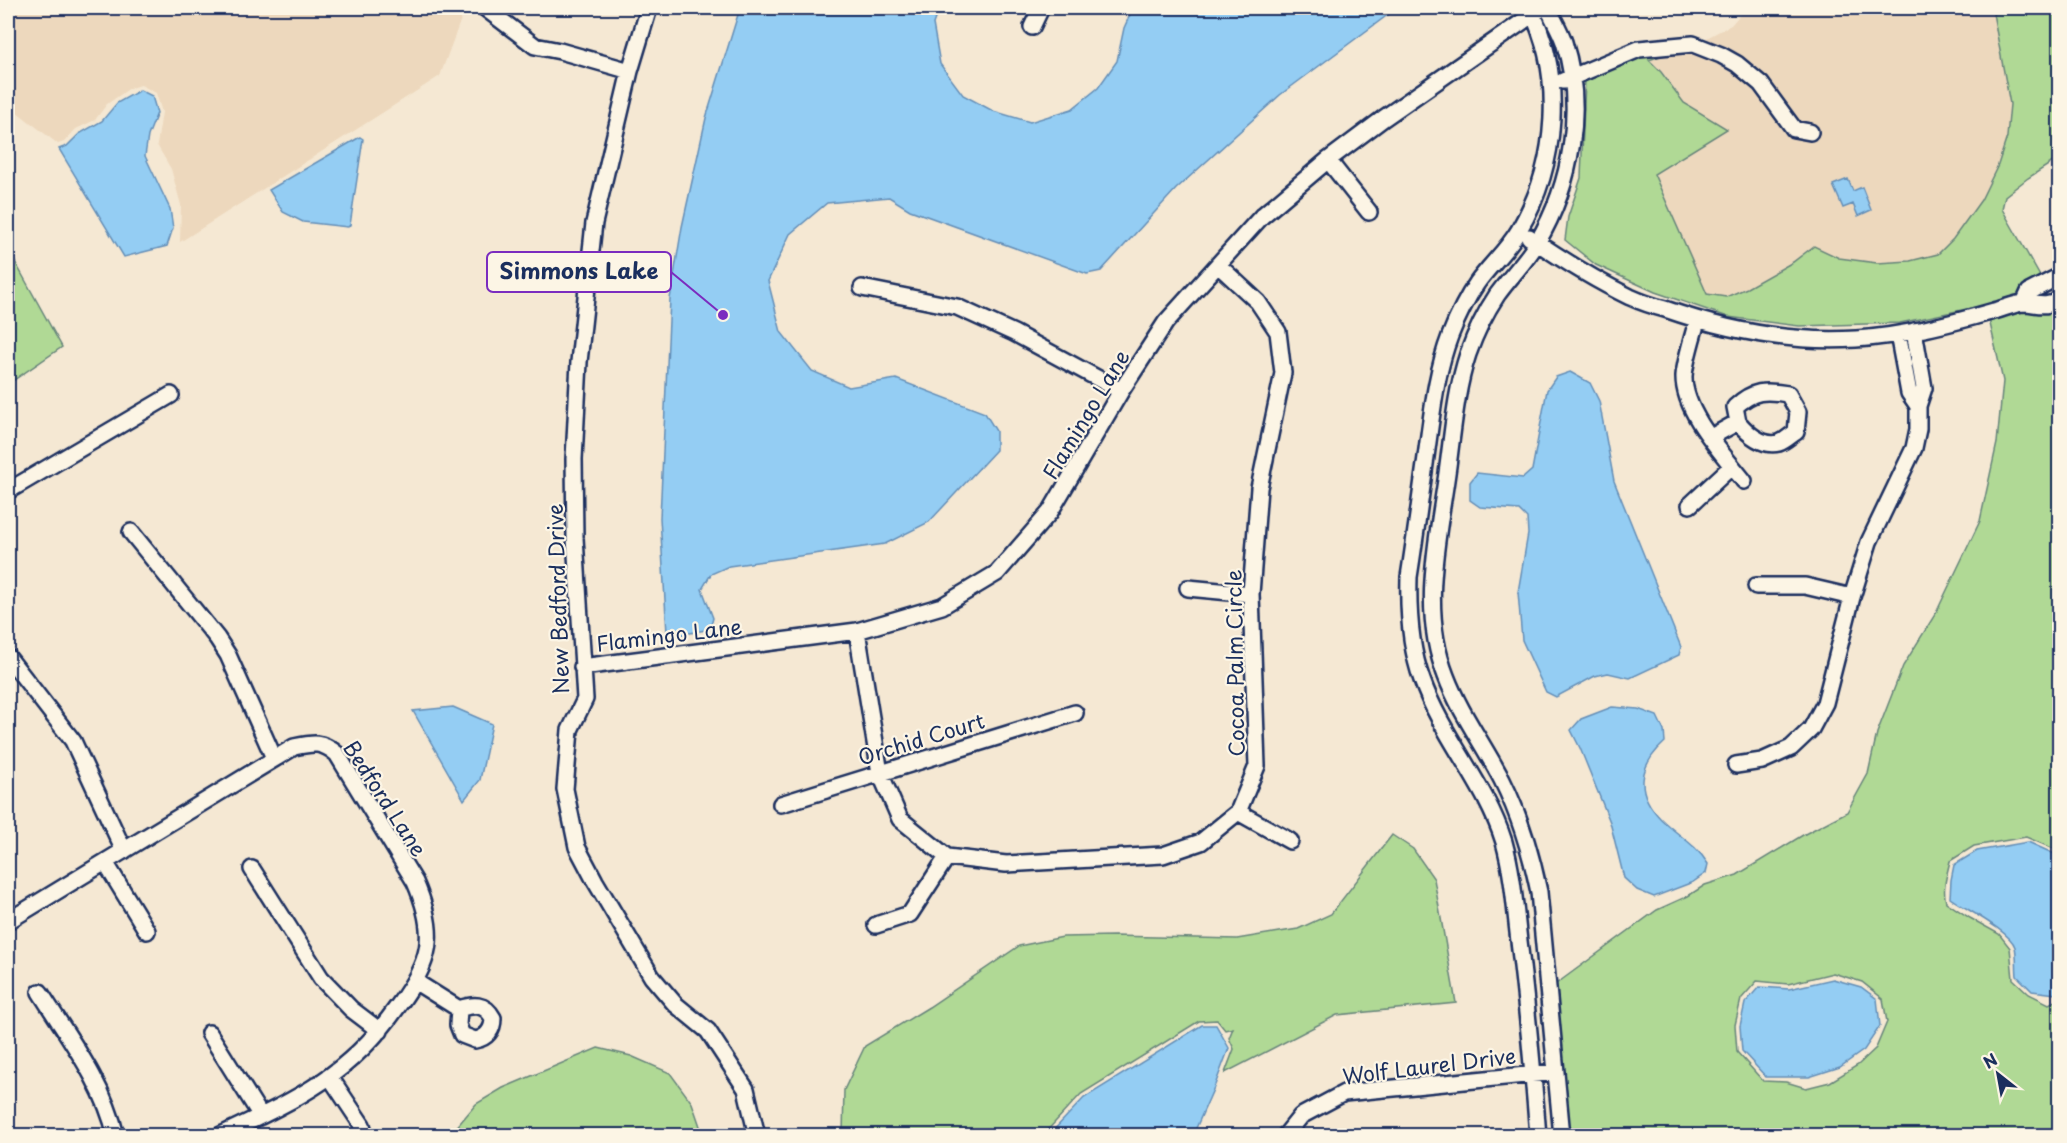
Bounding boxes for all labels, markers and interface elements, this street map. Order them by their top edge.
callout: Simmons Lake [487,252,671,292]
text: Simmons Lake [499,253,659,286]
street label: Flamingo Lane [1033,343,1137,485]
street label: New Bedford Drive [538,503,576,695]
street label: Cocoa Palm Circle [1216,569,1252,757]
street label: Flamingo Lane [594,609,744,659]
street label: Orchid Court [854,704,988,772]
street label: Bedford Lane [336,733,436,863]
street label: Wolf Laurel Drive [1340,1038,1518,1092]
north arrow [1968,1044,2028,1104]
text: N [1978,1047,2001,1074]

